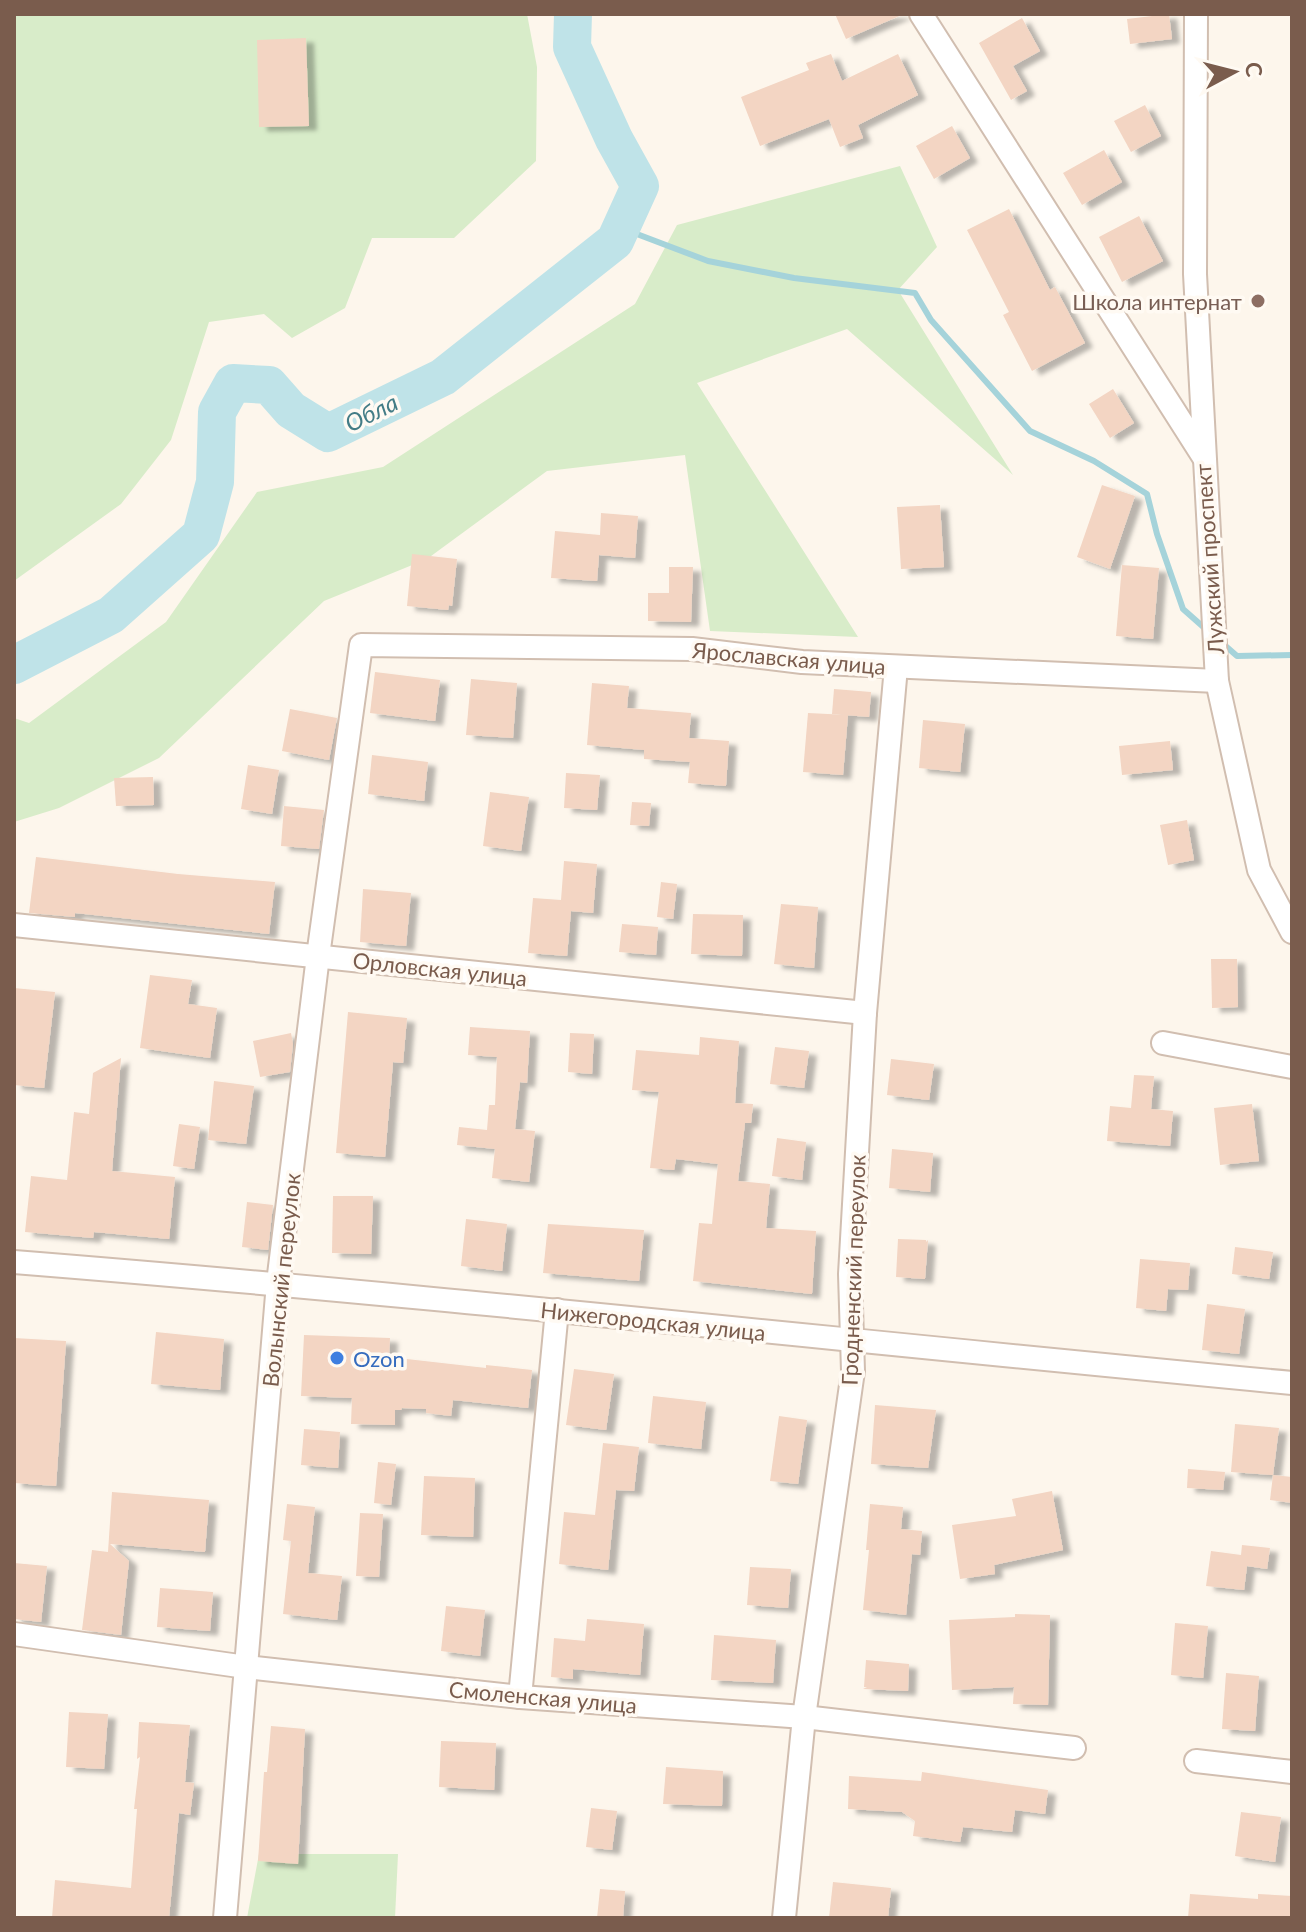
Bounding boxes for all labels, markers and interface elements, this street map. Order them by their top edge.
north arrow [1194,32,1274,112]
text: С [1240,61,1269,79]
place label: Школа интернат [1072,288,1242,315]
marker: Школа интернат [1249,292,1267,310]
water label: Обла [340,387,402,437]
street label: Лужский проспект [1189,463,1229,656]
street label: Ярославская улица [690,636,887,680]
street label: Орловская улица [352,946,528,992]
street label: Гродненский переулок [835,1153,871,1386]
street label: Волынский переулок [256,1171,306,1388]
street label: Нижегородская улица [539,1296,767,1346]
place label: Ozon [353,1345,405,1372]
marker: Ozon [328,1349,346,1367]
street label: Смоленская улица [448,1675,638,1719]

